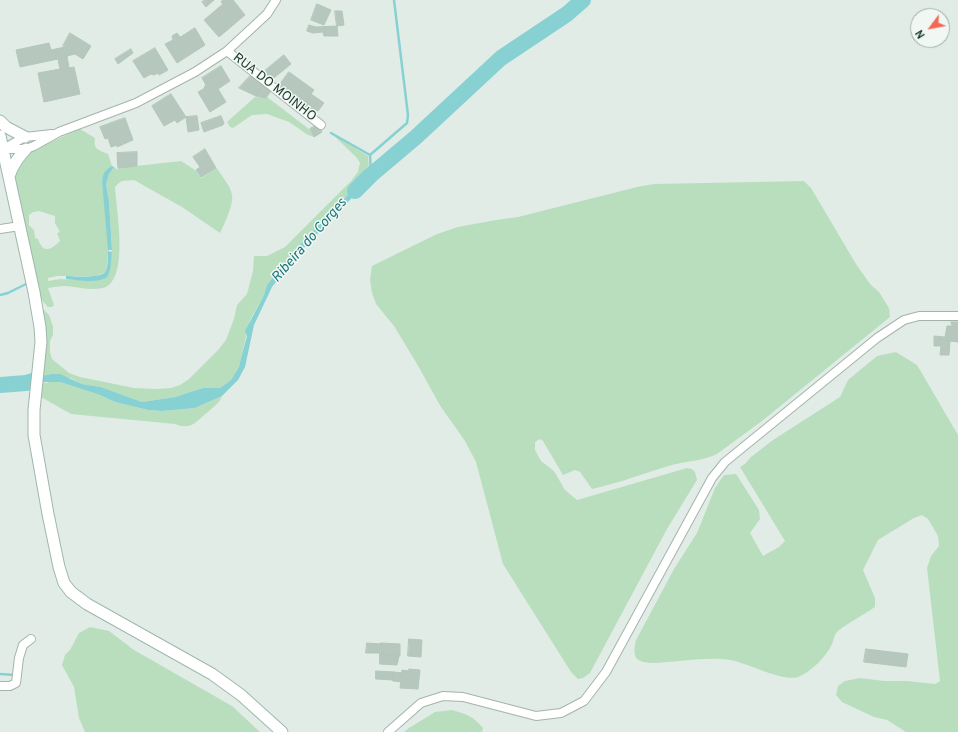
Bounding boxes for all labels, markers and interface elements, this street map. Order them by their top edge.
north arrow [910,8,950,48]
text: N [913,27,929,41]
street label: RUA DO MOINHO [229,51,319,125]
water label: Ribeira do Corges [269,195,351,287]

